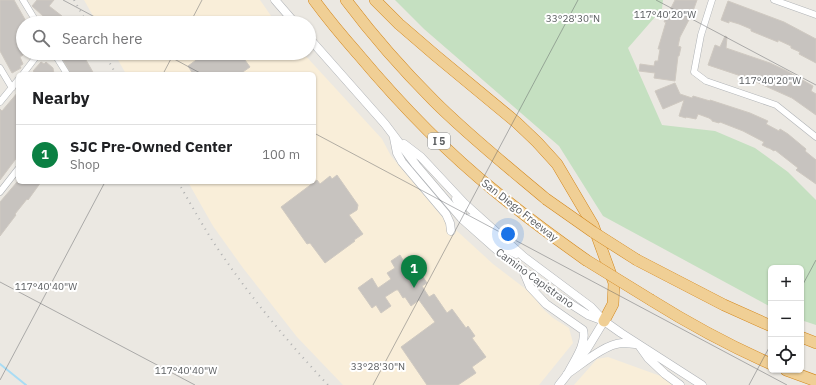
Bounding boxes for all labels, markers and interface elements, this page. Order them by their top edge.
text: 117°40'20"W [634,8,696,21]
text: 33°28'30"N [546,12,600,25]
search box [16,16,316,60]
icon: search [30,27,52,49]
text: Search here [62,29,142,48]
text: 117°40'20"W [739,74,801,87]
text: Nearby [32,87,90,109]
road number: I 5 [428,133,450,149]
text: SJC Pre-Owned Center [70,137,232,156]
text: 1 [41,146,49,163]
text: 100 m [262,146,300,163]
text: Shop [70,156,100,173]
street label: San Diego Freeway [479,176,561,245]
your location [498,224,518,244]
street label: Camino Capistrano [493,245,577,311]
pin: 1 [401,255,427,288]
map controls [768,265,804,373]
button: + [768,265,804,301]
text: 117°40'40"W [15,280,77,293]
button: − [768,301,804,337]
button: locate [768,337,804,373]
text: 33°28'30"N [351,360,405,373]
text: 117°40'40"W [155,364,217,377]

